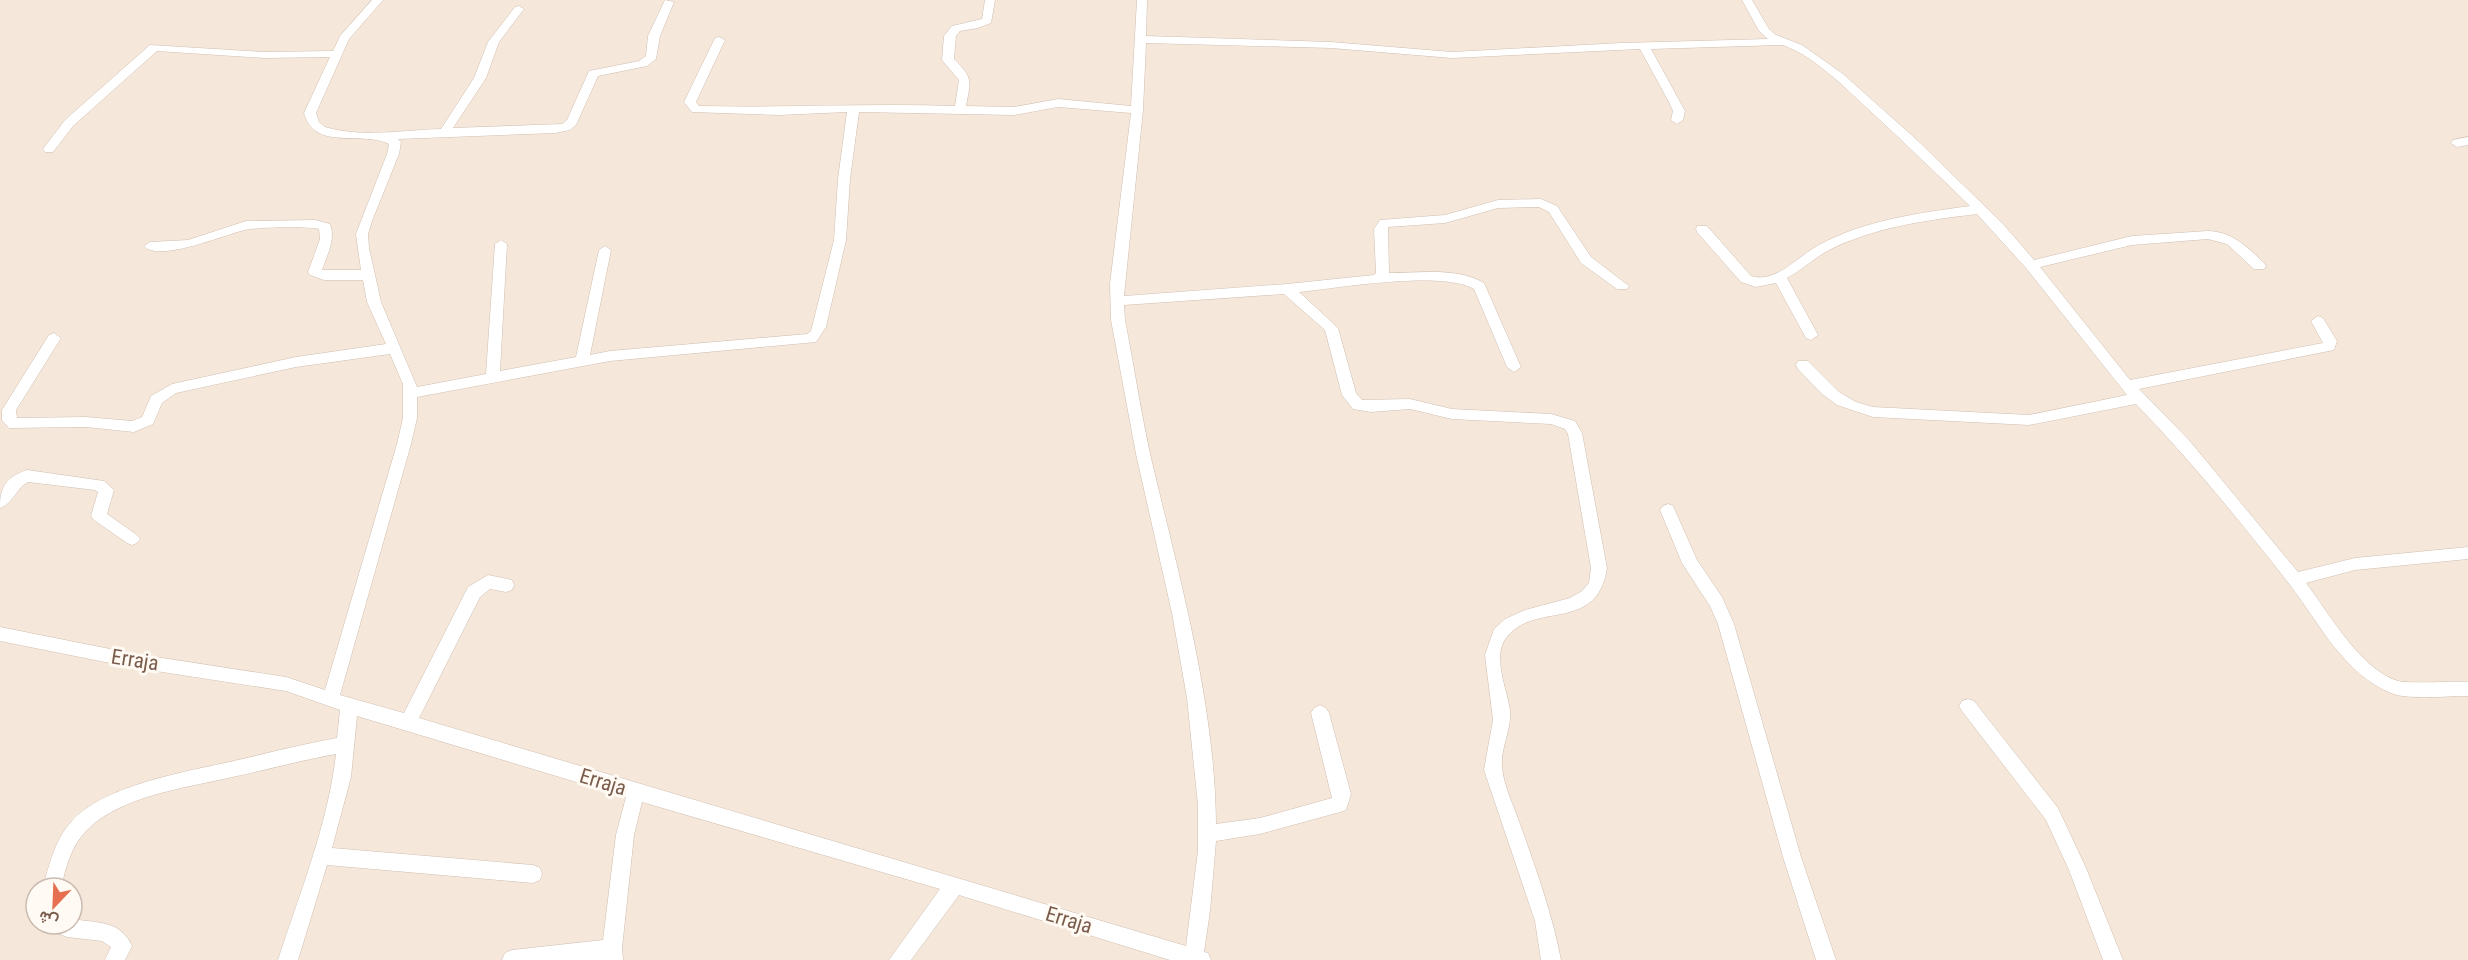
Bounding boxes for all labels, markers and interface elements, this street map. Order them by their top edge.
street label: Erraja [110,644,160,676]
street label: Erraja [577,764,629,800]
north arrow [24,876,84,936]
street label: Erraja [1043,902,1095,938]
text: ش [36,907,61,932]

